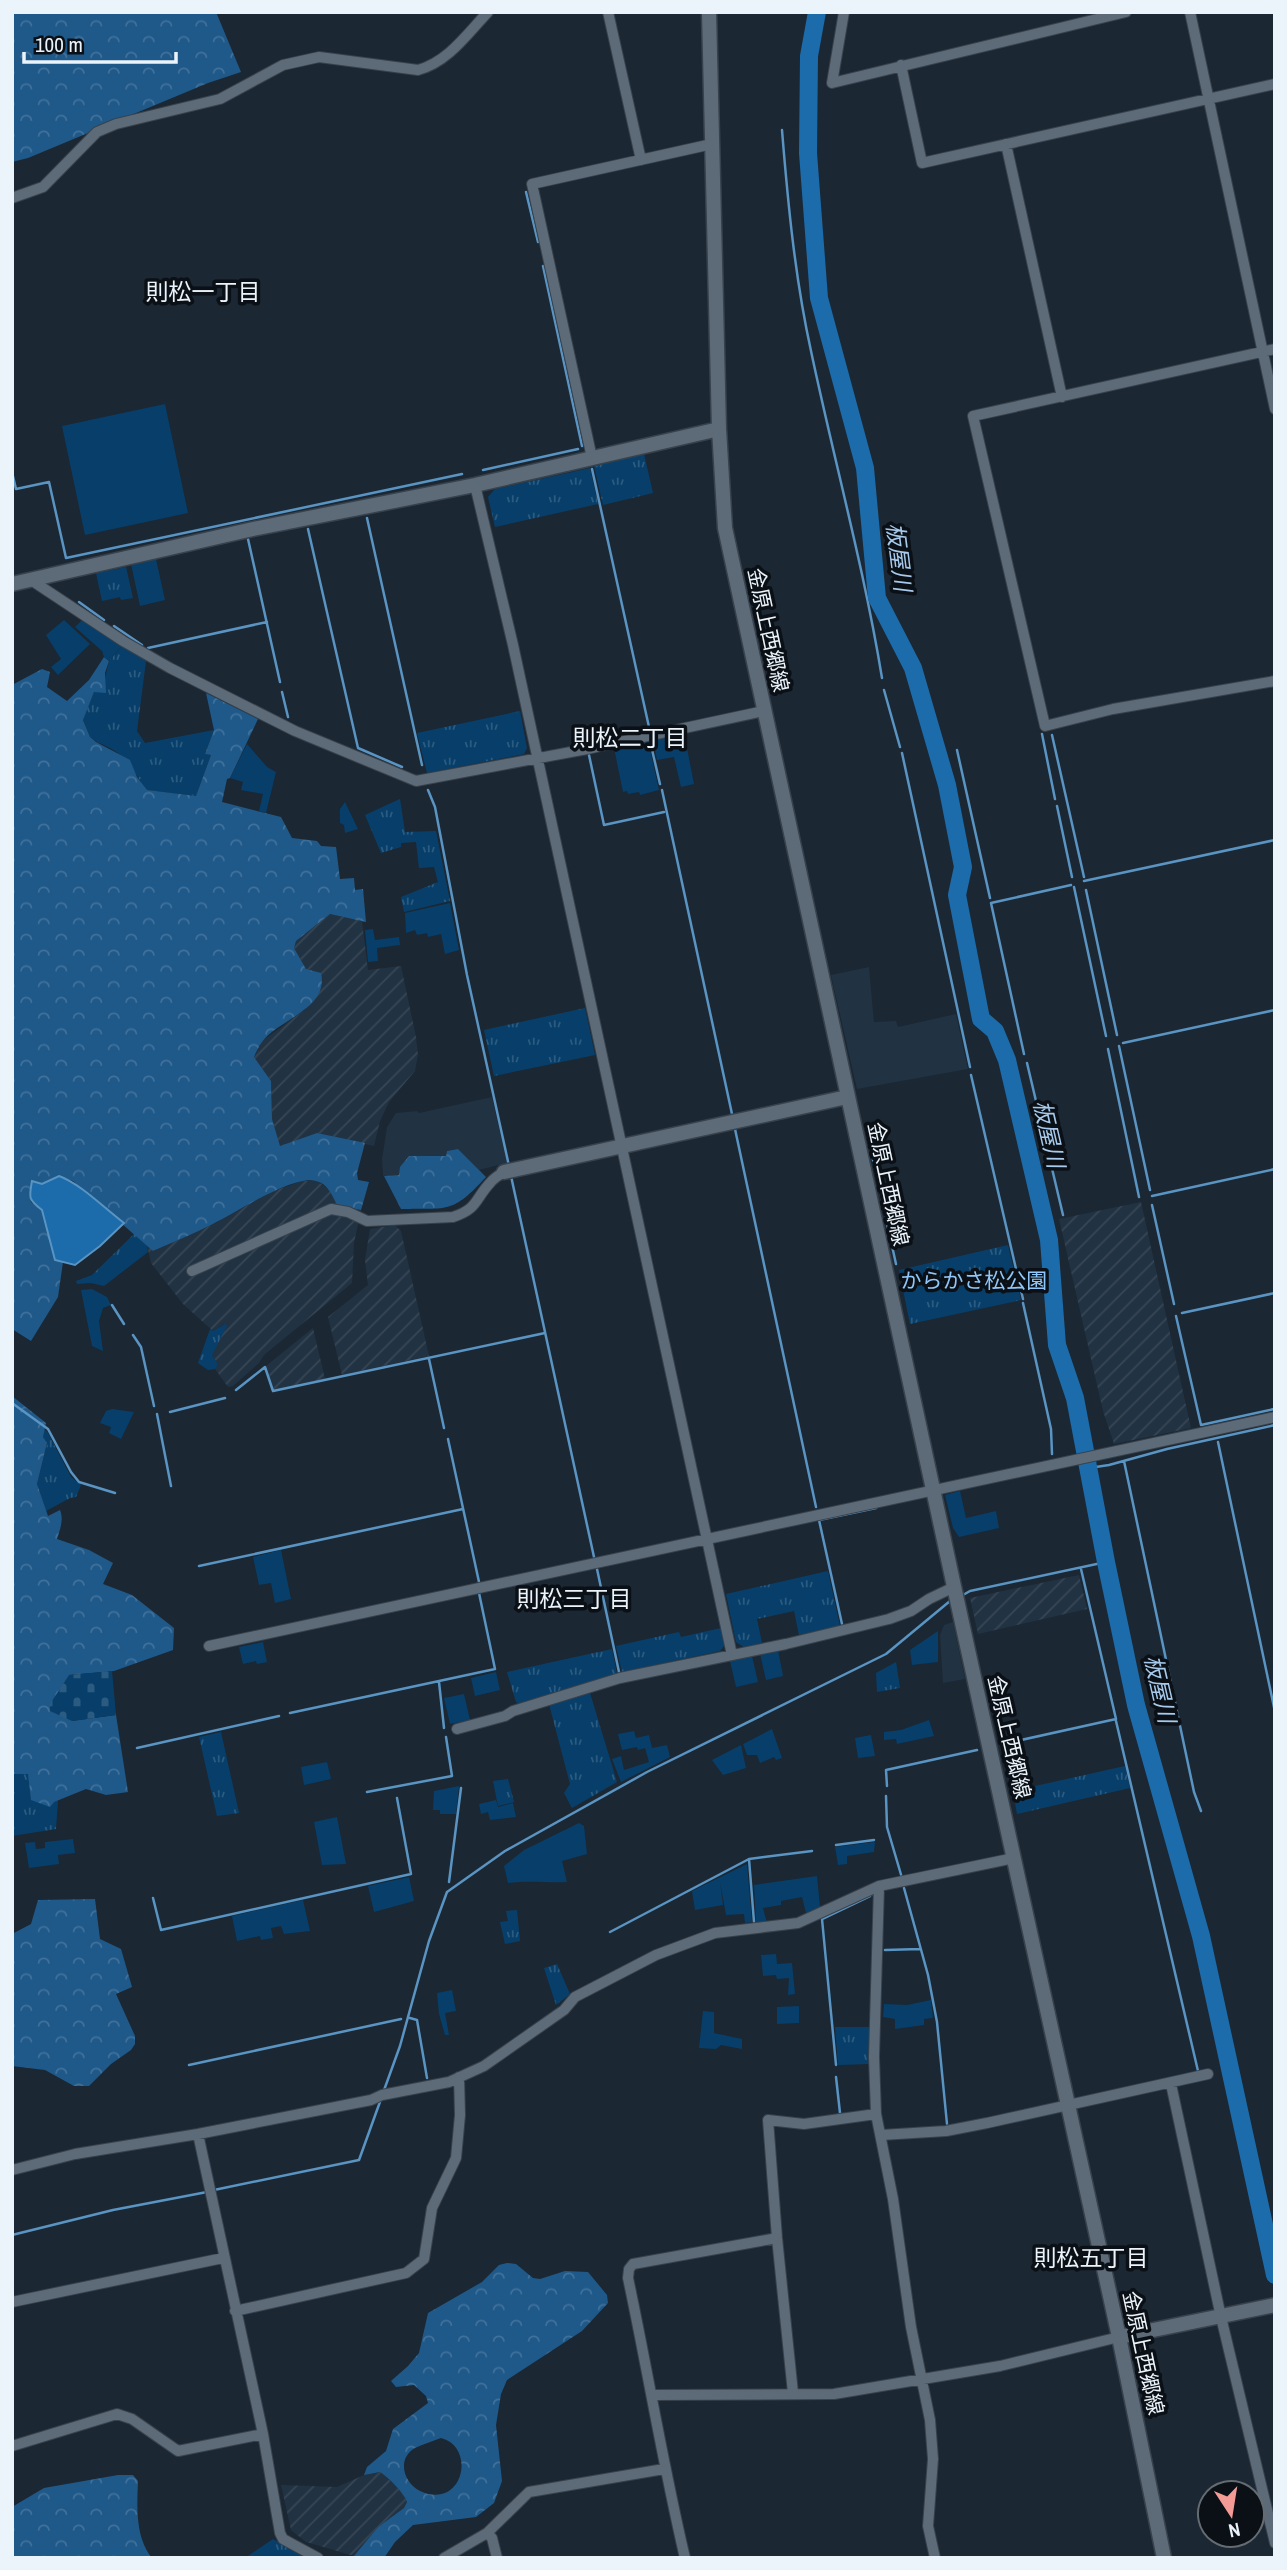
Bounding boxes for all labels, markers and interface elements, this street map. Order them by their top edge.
scale bar [24,21,177,65]
text: 100 m [35,30,83,59]
district label: 則松一丁目 [146,276,261,307]
water label: 板屋川 [880,521,919,596]
street label: 金原上西郷線 [741,565,796,695]
district label: 則松二丁目 [573,722,688,753]
water label: 板屋川 [1027,1097,1073,1174]
street label: 金原上西郷線 [861,1119,916,1249]
park label: からかさ松公園 [901,1266,1048,1295]
district label: 則松三丁目 [517,1583,632,1614]
water label: 板屋川 [1138,1652,1184,1729]
street label: 金原上西郷線 [981,1672,1038,1802]
district label: 則松五丁目 [1034,2242,1149,2273]
street label: 金原上西郷線 [1116,2288,1171,2418]
north arrow [1196,2479,1266,2549]
text: N [1226,2517,1243,2545]

